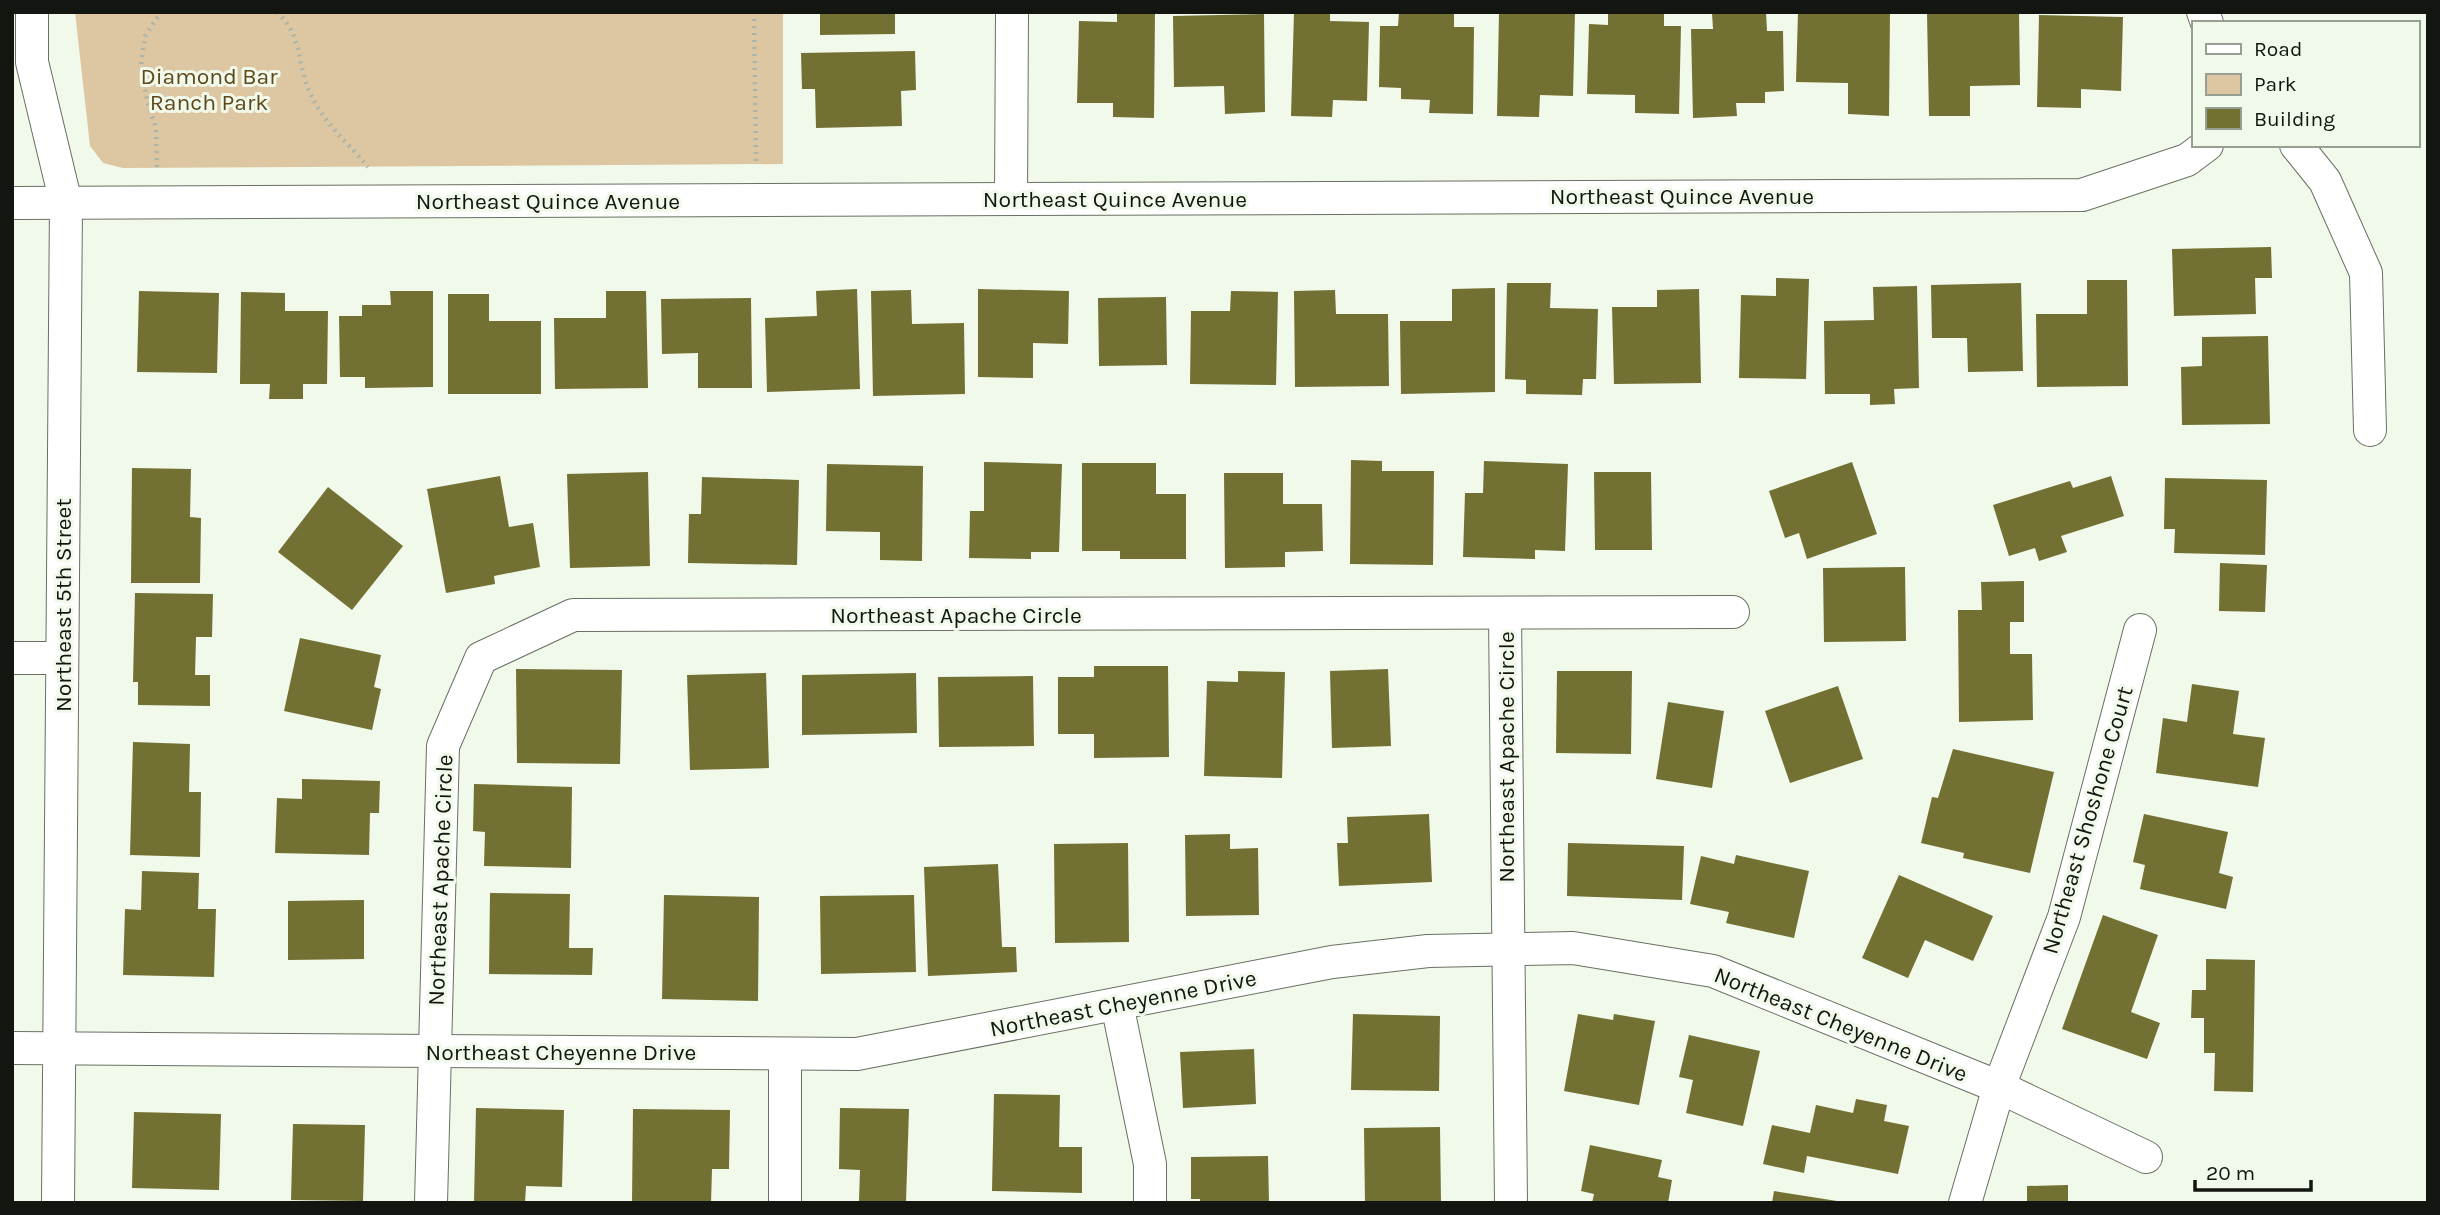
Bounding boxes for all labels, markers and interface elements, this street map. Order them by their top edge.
legend [2192,21,2419,147]
text: Road [2254,37,2302,61]
park label: Diamond Bar Ranch Park [140,63,278,116]
text: Park [2254,72,2297,96]
text: Building [2254,107,2335,131]
street label: Northeast Quince Avenue [1550,183,1814,210]
street label: Northeast Quince Avenue [983,186,1247,213]
street label: Northeast Quince Avenue [416,188,680,215]
street label: Northeast 5th Street [50,498,77,712]
street label: Northeast Apache Circle [830,602,1082,629]
street label: Northeast Apache Circle [1493,631,1520,883]
street label: Northeast Shoshone Court [2036,683,2139,957]
street label: Northeast Apache Circle [423,754,458,1006]
street label: Northeast Cheyenne Drive [1710,961,1971,1088]
street label: Northeast Cheyenne Drive [988,964,1259,1043]
street label: Northeast Cheyenne Drive [426,1039,696,1066]
scale bar [2195,1148,2310,1192]
text: 20 m [2206,1161,2255,1185]

